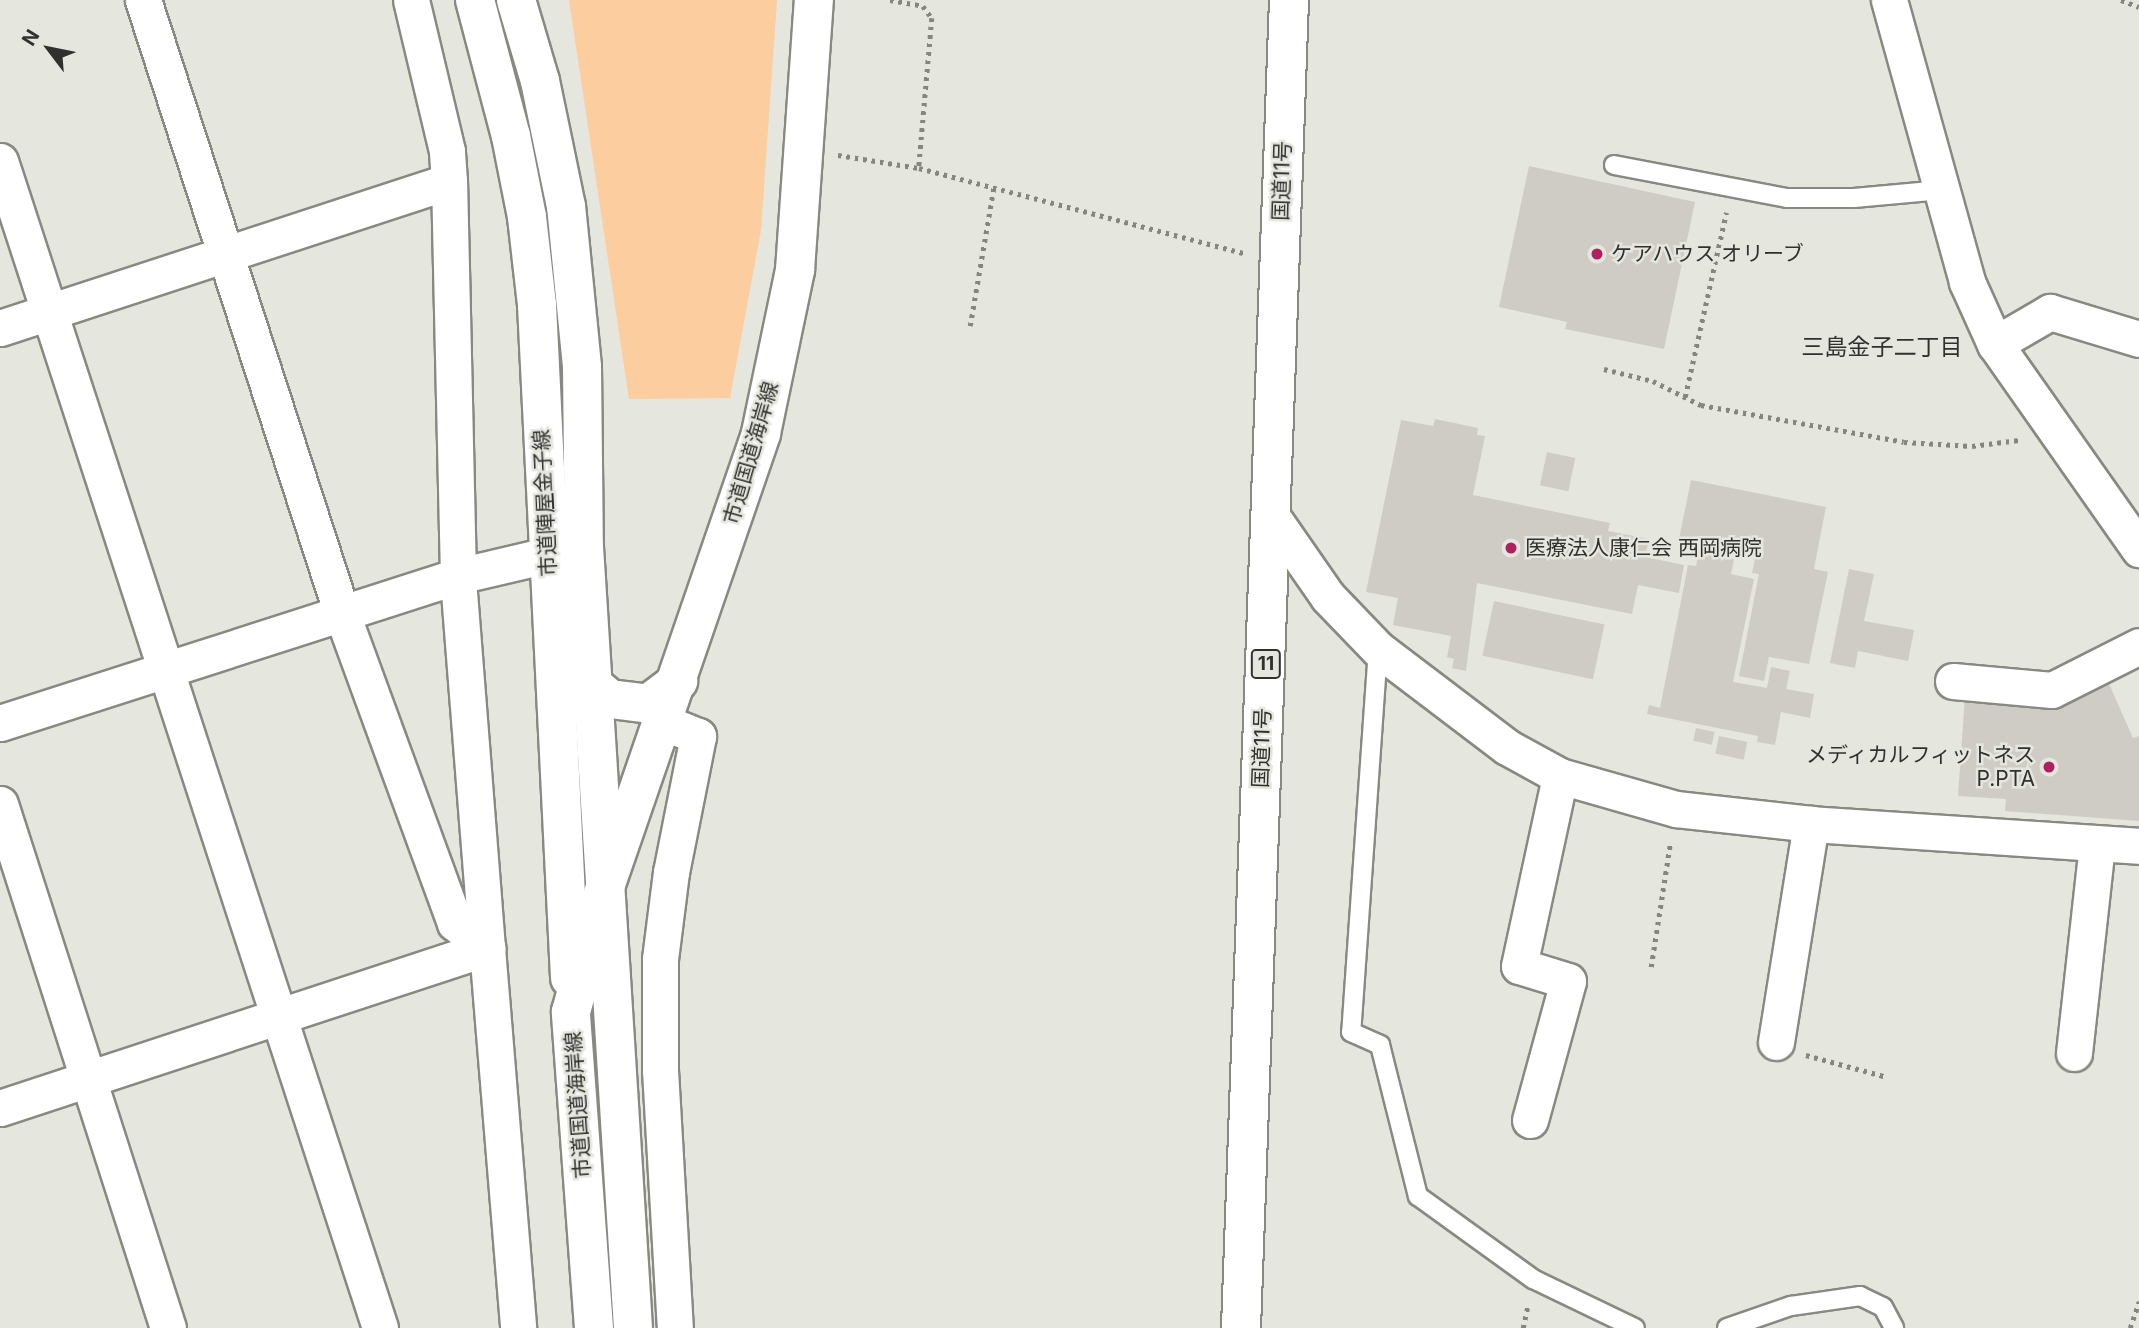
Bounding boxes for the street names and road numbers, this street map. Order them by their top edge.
street label: 国道11号 [1268,141,1296,221]
street label: 市道国道海岸線 [719,379,783,527]
street label: 市道陣屋金子線 [529,429,561,577]
road number: 11 [1250,649,1282,680]
street label: 国道11号 [1248,708,1276,788]
street label: 市道国道海岸線 [560,1031,596,1179]

